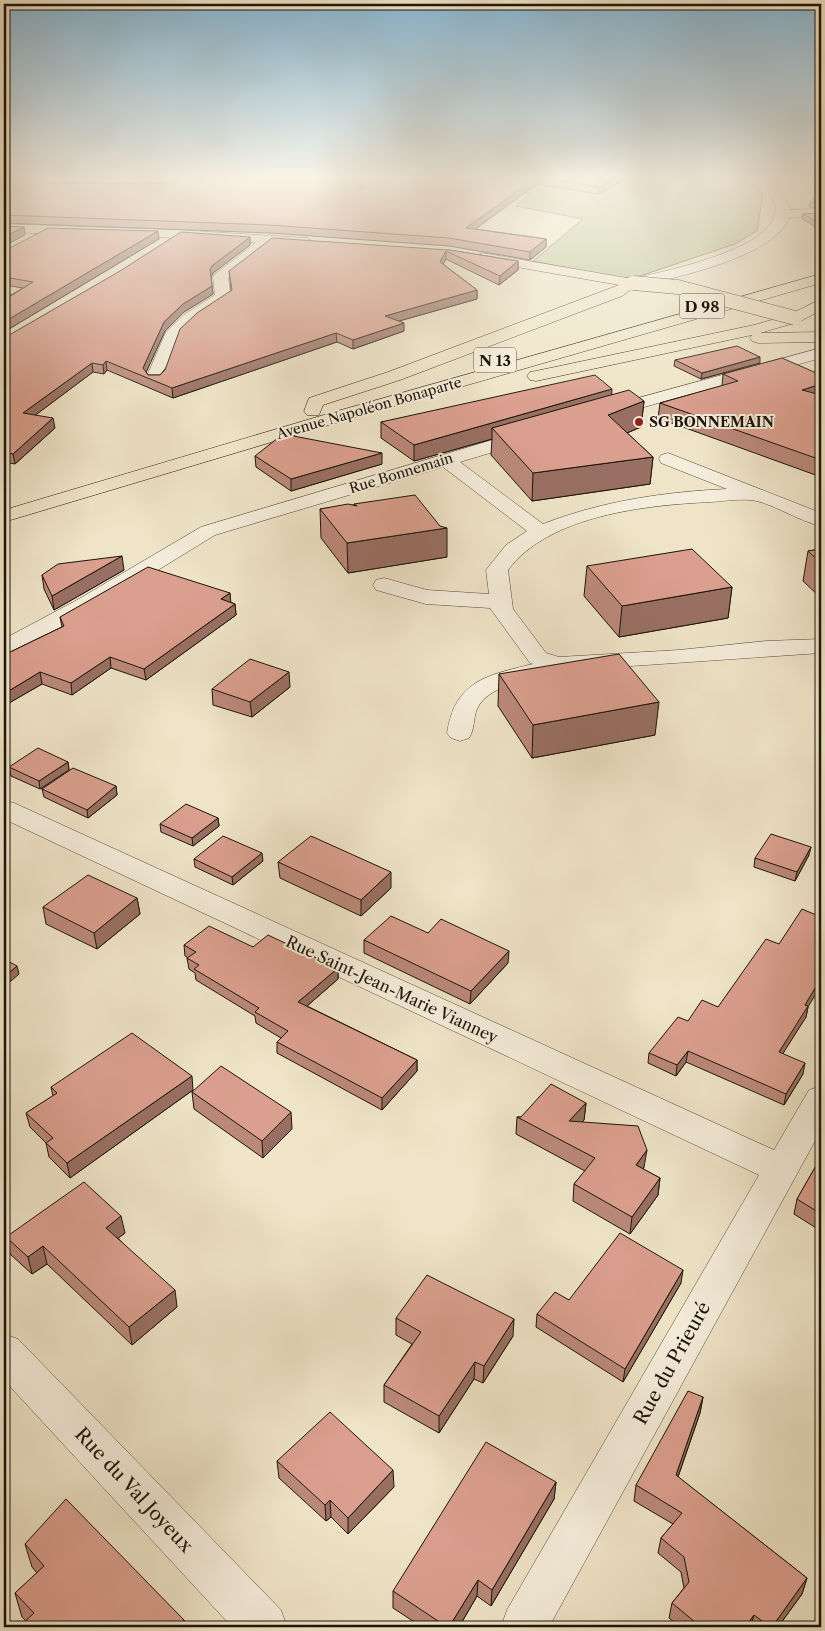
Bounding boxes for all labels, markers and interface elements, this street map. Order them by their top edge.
road number: D 98 [680,294,724,318]
road number: N 13 [474,348,516,372]
street label: Avenue Napoléon Bonaparte [273,373,464,443]
place label: SG BONNEMAIN [649,413,774,431]
marker: SG BONNEMAIN [633,416,645,428]
street label: Rue Bonnemain [347,449,455,497]
street label: Rue Saint-Jean-Marie Vianney [283,931,502,1047]
street label: Rue du Prieuré [629,1298,715,1428]
street label: Rue du Val Joyeux [70,1423,199,1558]

